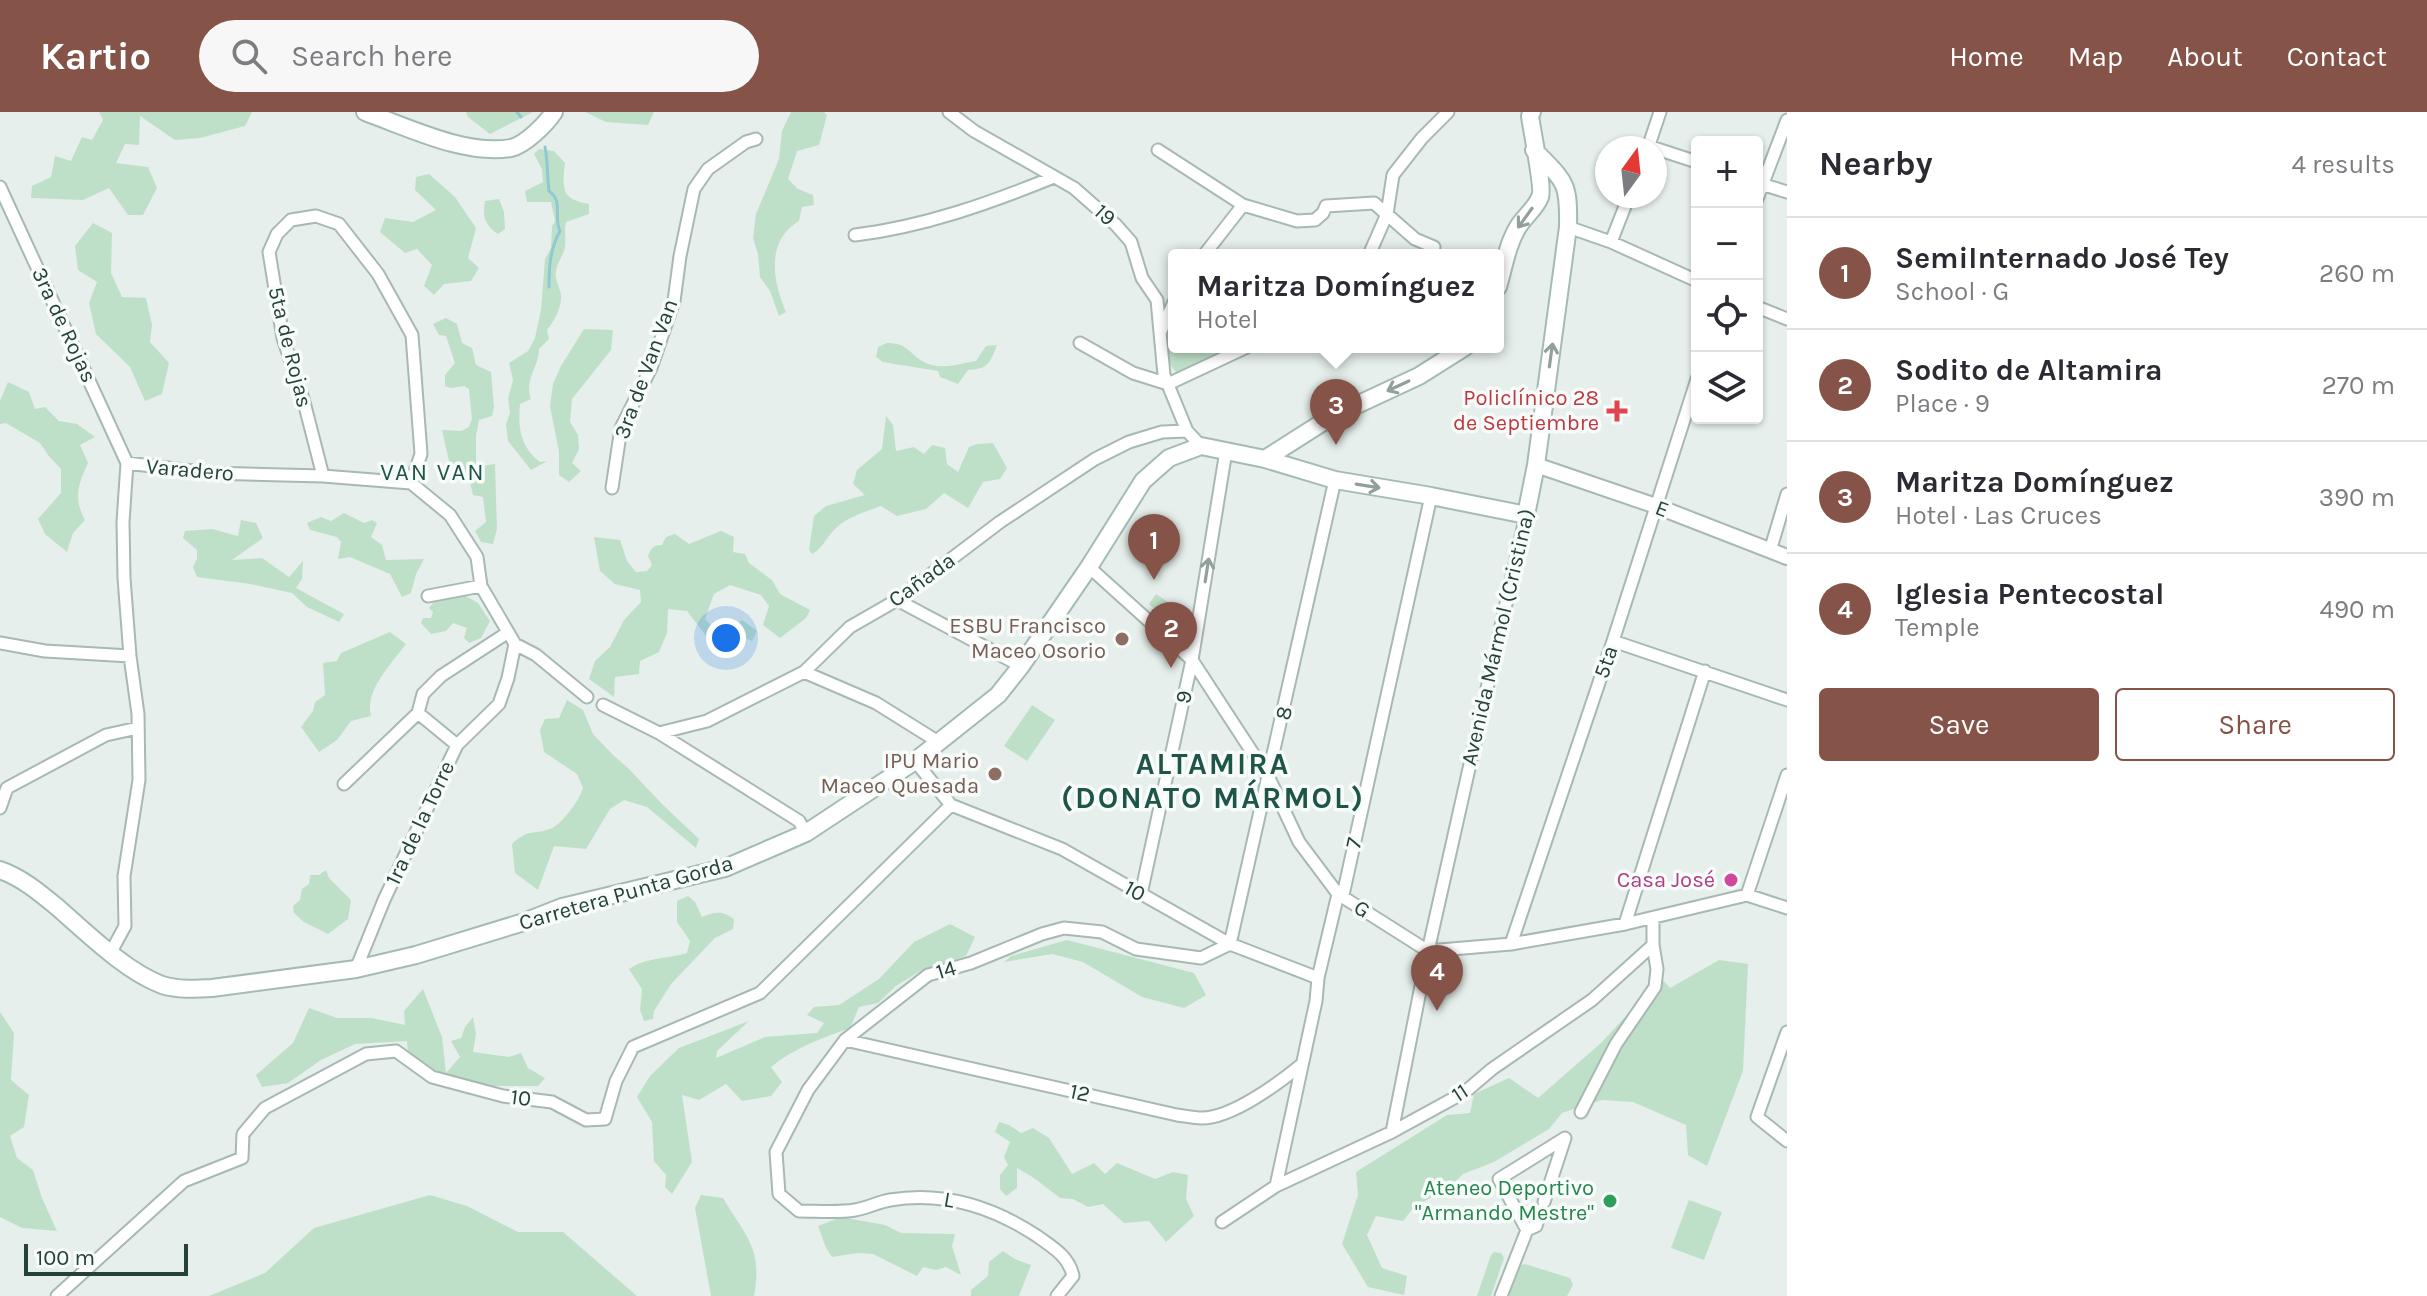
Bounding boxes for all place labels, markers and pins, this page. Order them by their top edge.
pin: 3 [1310,379,1362,445]
place label: Policlínico 28 de Septiembre [1453,385,1599,436]
marker: Policlínico 28 de Septiembre [1606,400,1628,422]
pin: 1 [1128,514,1180,580]
pin: 2 [1145,602,1197,668]
place label: ESBU Francisco Maceo Osorio [949,613,1106,664]
marker: ESBU Francisco Maceo Osorio [1113,630,1131,648]
place label: IPU Mario Maceo Quesada [821,748,979,799]
marker: IPU Mario Maceo Quesada [986,765,1004,783]
place label: Casa José [1617,867,1715,893]
marker: Casa José [1722,871,1740,889]
pin: 4 [1411,945,1463,1011]
place label: Ateneo Deportivo "Armando Mestre" [1415,1175,1594,1226]
marker: Ateneo Deportivo "Armando Mestre" [1601,1192,1619,1210]

